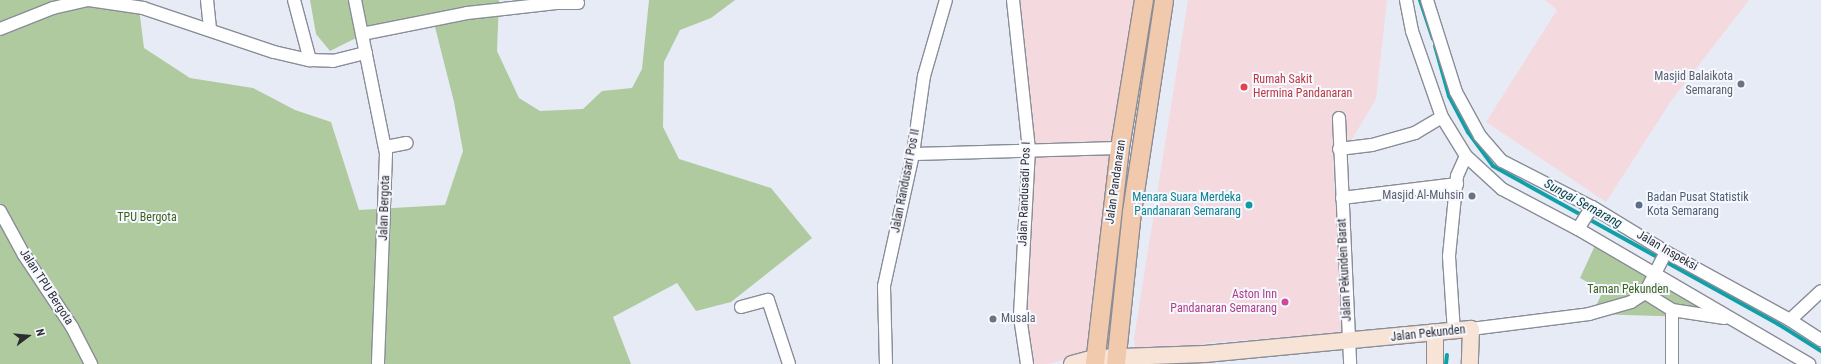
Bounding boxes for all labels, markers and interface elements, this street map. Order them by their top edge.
place label: Masjid Balaikota Semarang [1654,70,1733,98]
place label: Rumah Sakit Hermina Pandanaran [1253,73,1352,101]
marker: Masjid Balaikota Semarang [1736,79,1746,89]
marker: Rumah Sakit Hermina Pandanaran [1238,81,1250,93]
street label: Jalan Randusari Pos II [889,128,923,234]
street label: Jalan Pandanaran [1103,139,1129,225]
street label: Jalan Randusadi Pos I [1016,141,1034,247]
street label: Jalan Bergota [377,175,393,241]
water label: Sungai Semarang [1541,176,1625,232]
place label: Masjid Al-Muhsin [1382,189,1464,203]
place label: Menara Suara Merdeka Pandanaran Semarang [1132,191,1241,219]
marker: Masjid Al-Muhsin [1467,191,1477,201]
place label: Badan Pusat Statistik Kota Semarang [1647,191,1749,219]
marker: Menara Suara Merdeka Pandanaran Semarang [1244,200,1254,210]
marker: Badan Pusat Statistik Kota Semarang [1634,200,1644,210]
park label: TPU Bergota [117,211,177,225]
street label: Jalan Pekunden Barat [1335,218,1355,322]
street label: Jalan Inspeksi [1634,228,1700,274]
street label: Jalan TPU Bergota [16,246,76,328]
park label: Taman Pekunden [1587,283,1669,297]
place label: Aston Inn Pandanaran Semarang [1170,288,1277,316]
marker: Aston Inn Pandanaran Semarang [1280,297,1290,307]
place label: Musala [1001,312,1036,326]
marker: Musala [988,314,998,324]
north arrow [8,316,48,356]
street label: Jalan Pekunden [1390,323,1466,345]
text: N [33,328,47,338]

